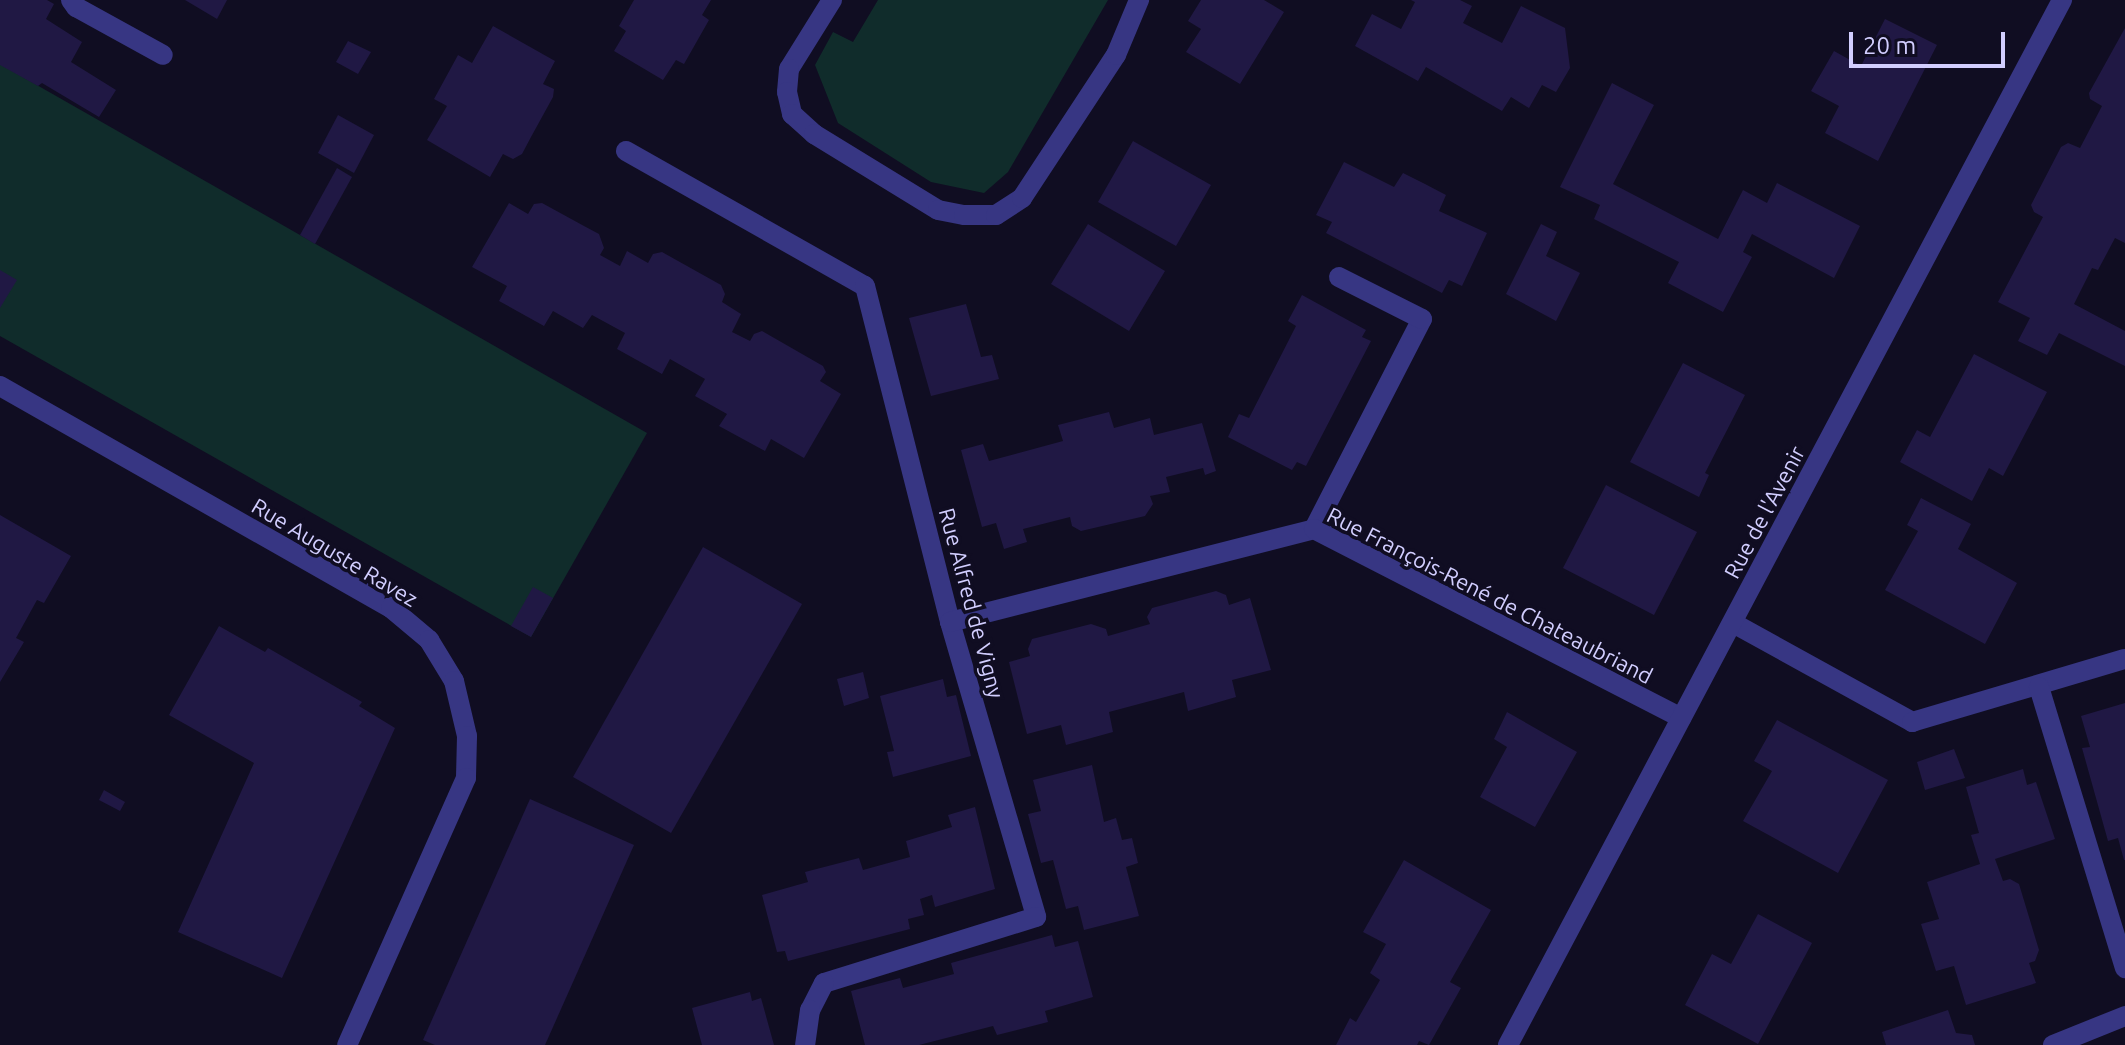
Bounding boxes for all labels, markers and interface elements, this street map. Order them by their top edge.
scale bar [1853,16,2009,66]
text: 20 m [1863,32,1916,59]
street label: Rue de l'Avenir [1718,441,1810,583]
street label: Rue Auguste Ravez [247,492,423,612]
street label: Rue François-René de Chateaubriand [1323,501,1657,689]
street label: Rue Alfred de Vigny [934,505,1010,701]

